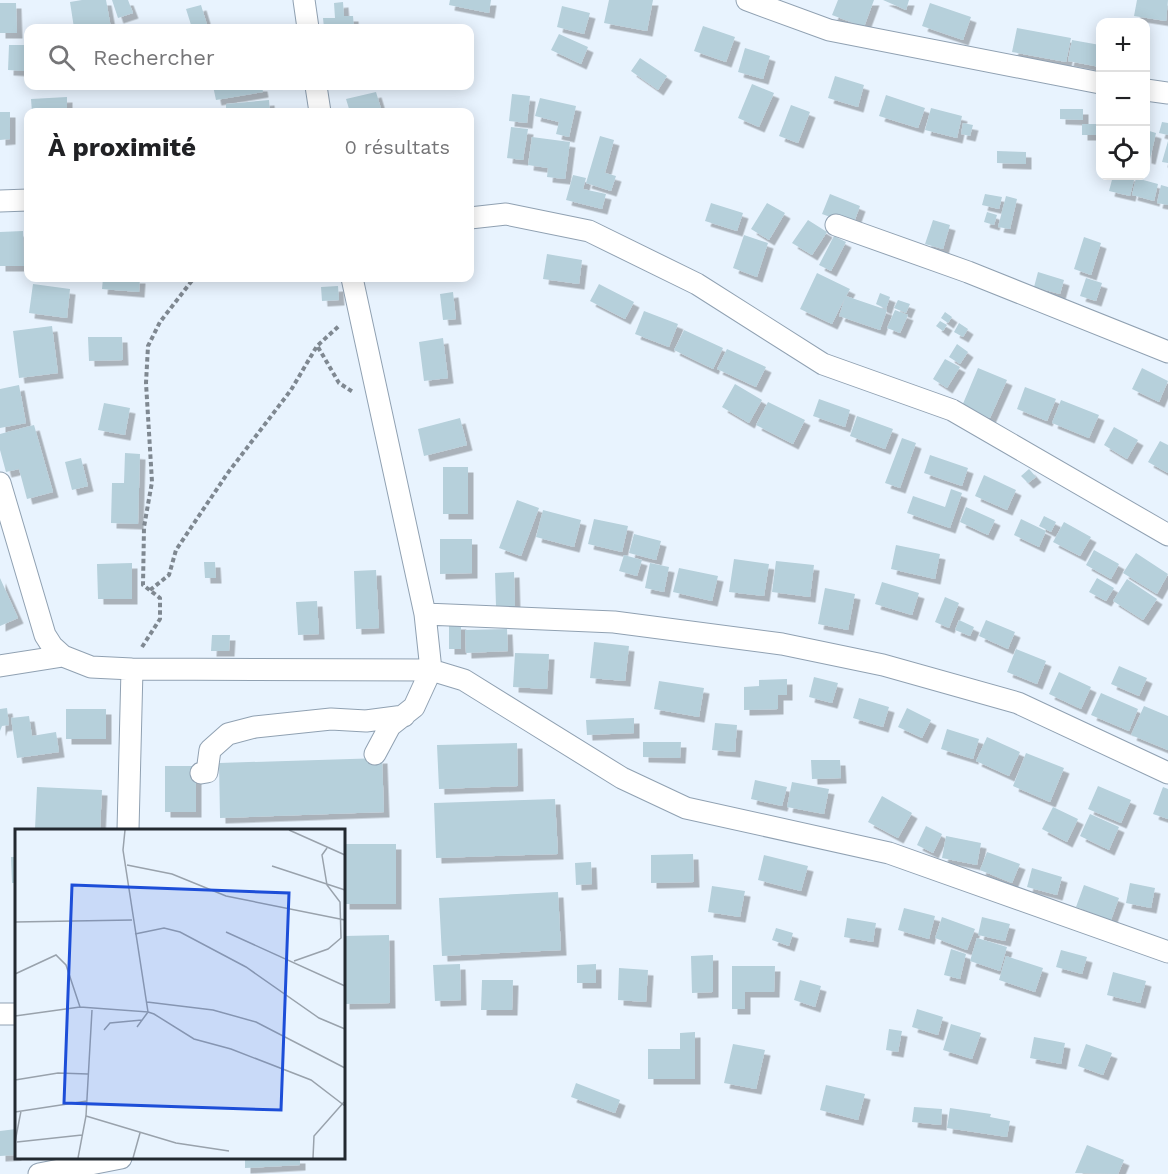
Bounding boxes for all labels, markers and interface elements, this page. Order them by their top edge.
map controls [1096,18,1150,180]
button: + [1096,18,1150,72]
search box [24,24,474,90]
icon: search [45,41,78,74]
text: Rechercher [93,45,215,70]
button: − [1096,72,1150,126]
button: locate [1096,126,1150,180]
text: À proximité [48,132,196,162]
text: 0 résultats [345,135,450,159]
inset map [15,829,345,1159]

